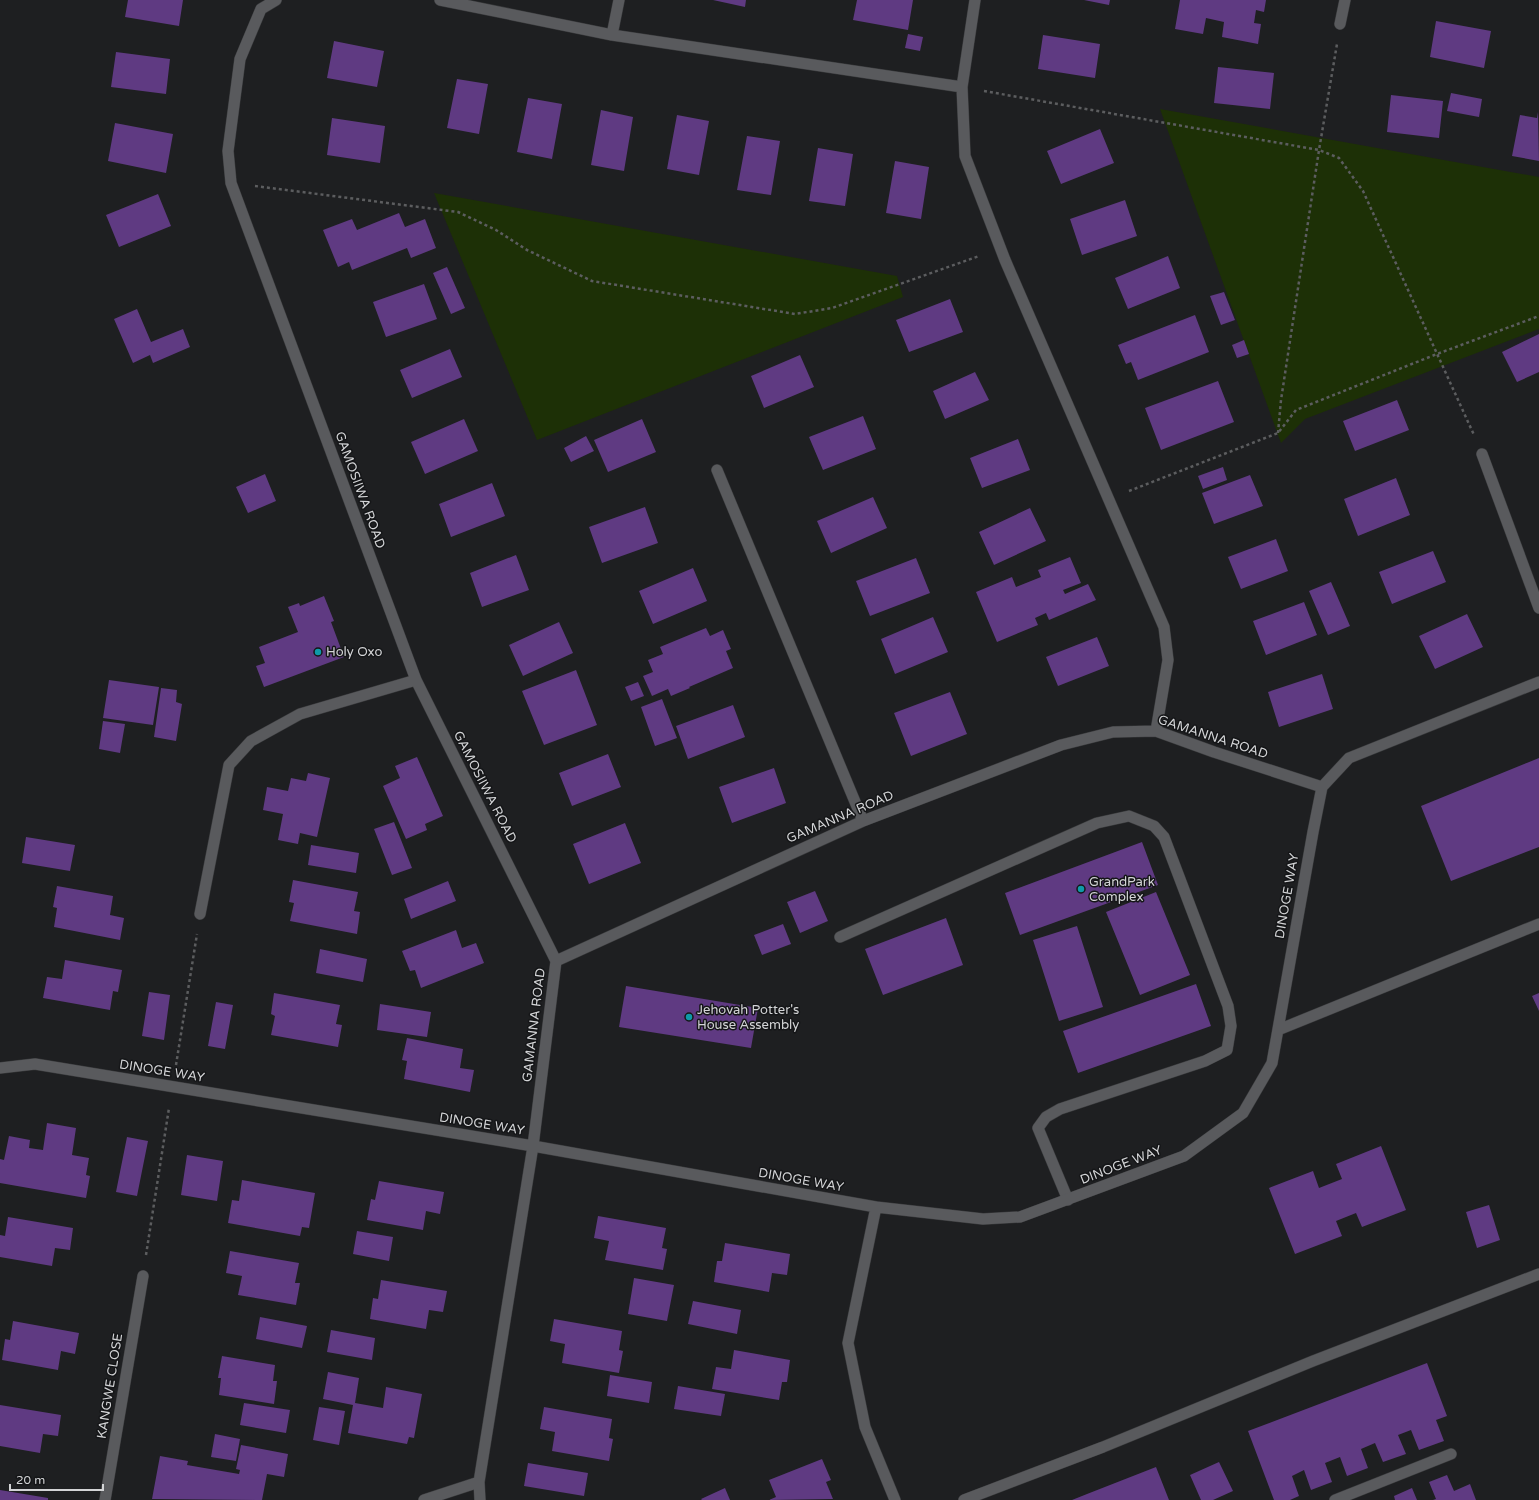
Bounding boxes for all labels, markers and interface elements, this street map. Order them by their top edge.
street label: GAMOSIIWA ROAD [331,429,389,551]
place label: Holy Oxo [326,644,382,660]
marker: Holy Oxo [313,647,323,657]
street label: GAMANNA ROAD [1156,712,1270,762]
street label: GAMOSIIWA ROAD [450,728,520,846]
street label: GAMANNA ROAD [784,787,896,847]
street label: DINOGE WAY [1272,852,1302,940]
place label: GrandPark Complex [1089,874,1155,905]
marker: GrandPark Complex [1076,884,1086,894]
street label: GAMANNA ROAD [519,967,549,1083]
place label: Jehovah Potter's House Assembly [697,1002,799,1033]
marker: Jehovah Potter's House Assembly [684,1012,694,1022]
street label: DINOGE WAY [118,1056,206,1086]
street label: DINOGE WAY [438,1109,526,1139]
street label: DINOGE WAY [1078,1142,1164,1188]
street label: DINOGE WAY [757,1165,845,1195]
street label: KANGWE CLOSE [94,1332,126,1440]
scale bar [10,1466,103,1492]
text: 20 m [16,1473,45,1487]

